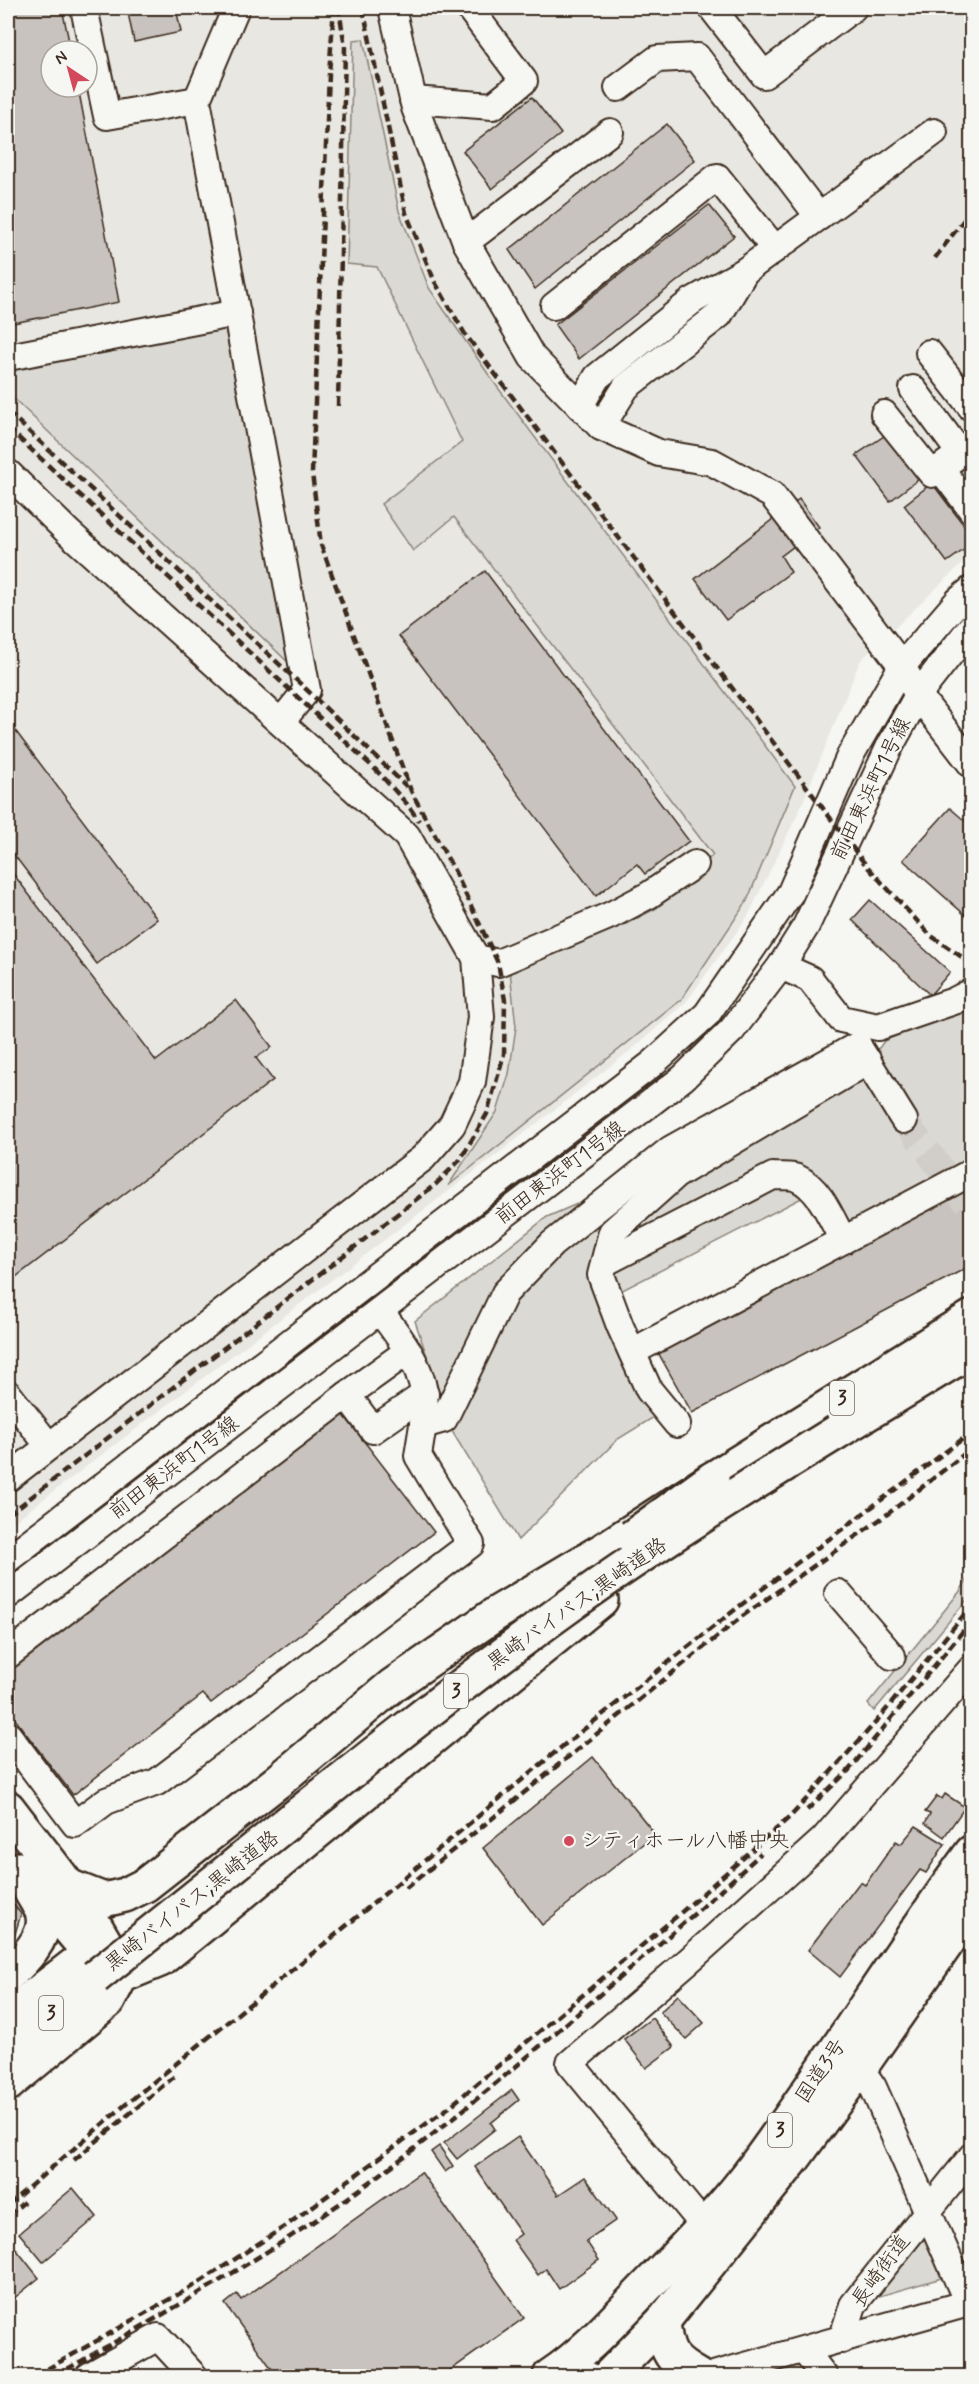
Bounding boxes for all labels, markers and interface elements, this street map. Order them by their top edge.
north arrow [39,39,99,99]
text: N [51,46,72,70]
street label: 前田東浜町1号線 [824,713,918,865]
street label: 前田東浜町1号線 [489,1115,631,1231]
road number: 3 [830,1381,854,1415]
street label: 前田東浜町1号線 [103,1410,245,1526]
street label: 黒崎バイパス;黒崎道路 [481,1531,673,1677]
road number: 3 [444,1674,468,1708]
street label: 黒崎バイパス;黒崎道路 [99,1824,285,1978]
place label: シティホール八幡中央 [581,1827,790,1855]
marker: シティホール八幡中央 [562,1834,576,1848]
road number: 3 [39,1996,63,2030]
street label: 国道3号 [789,2033,853,2109]
road number: 3 [768,2113,792,2147]
street label: 長崎街道 [845,2229,917,2313]

